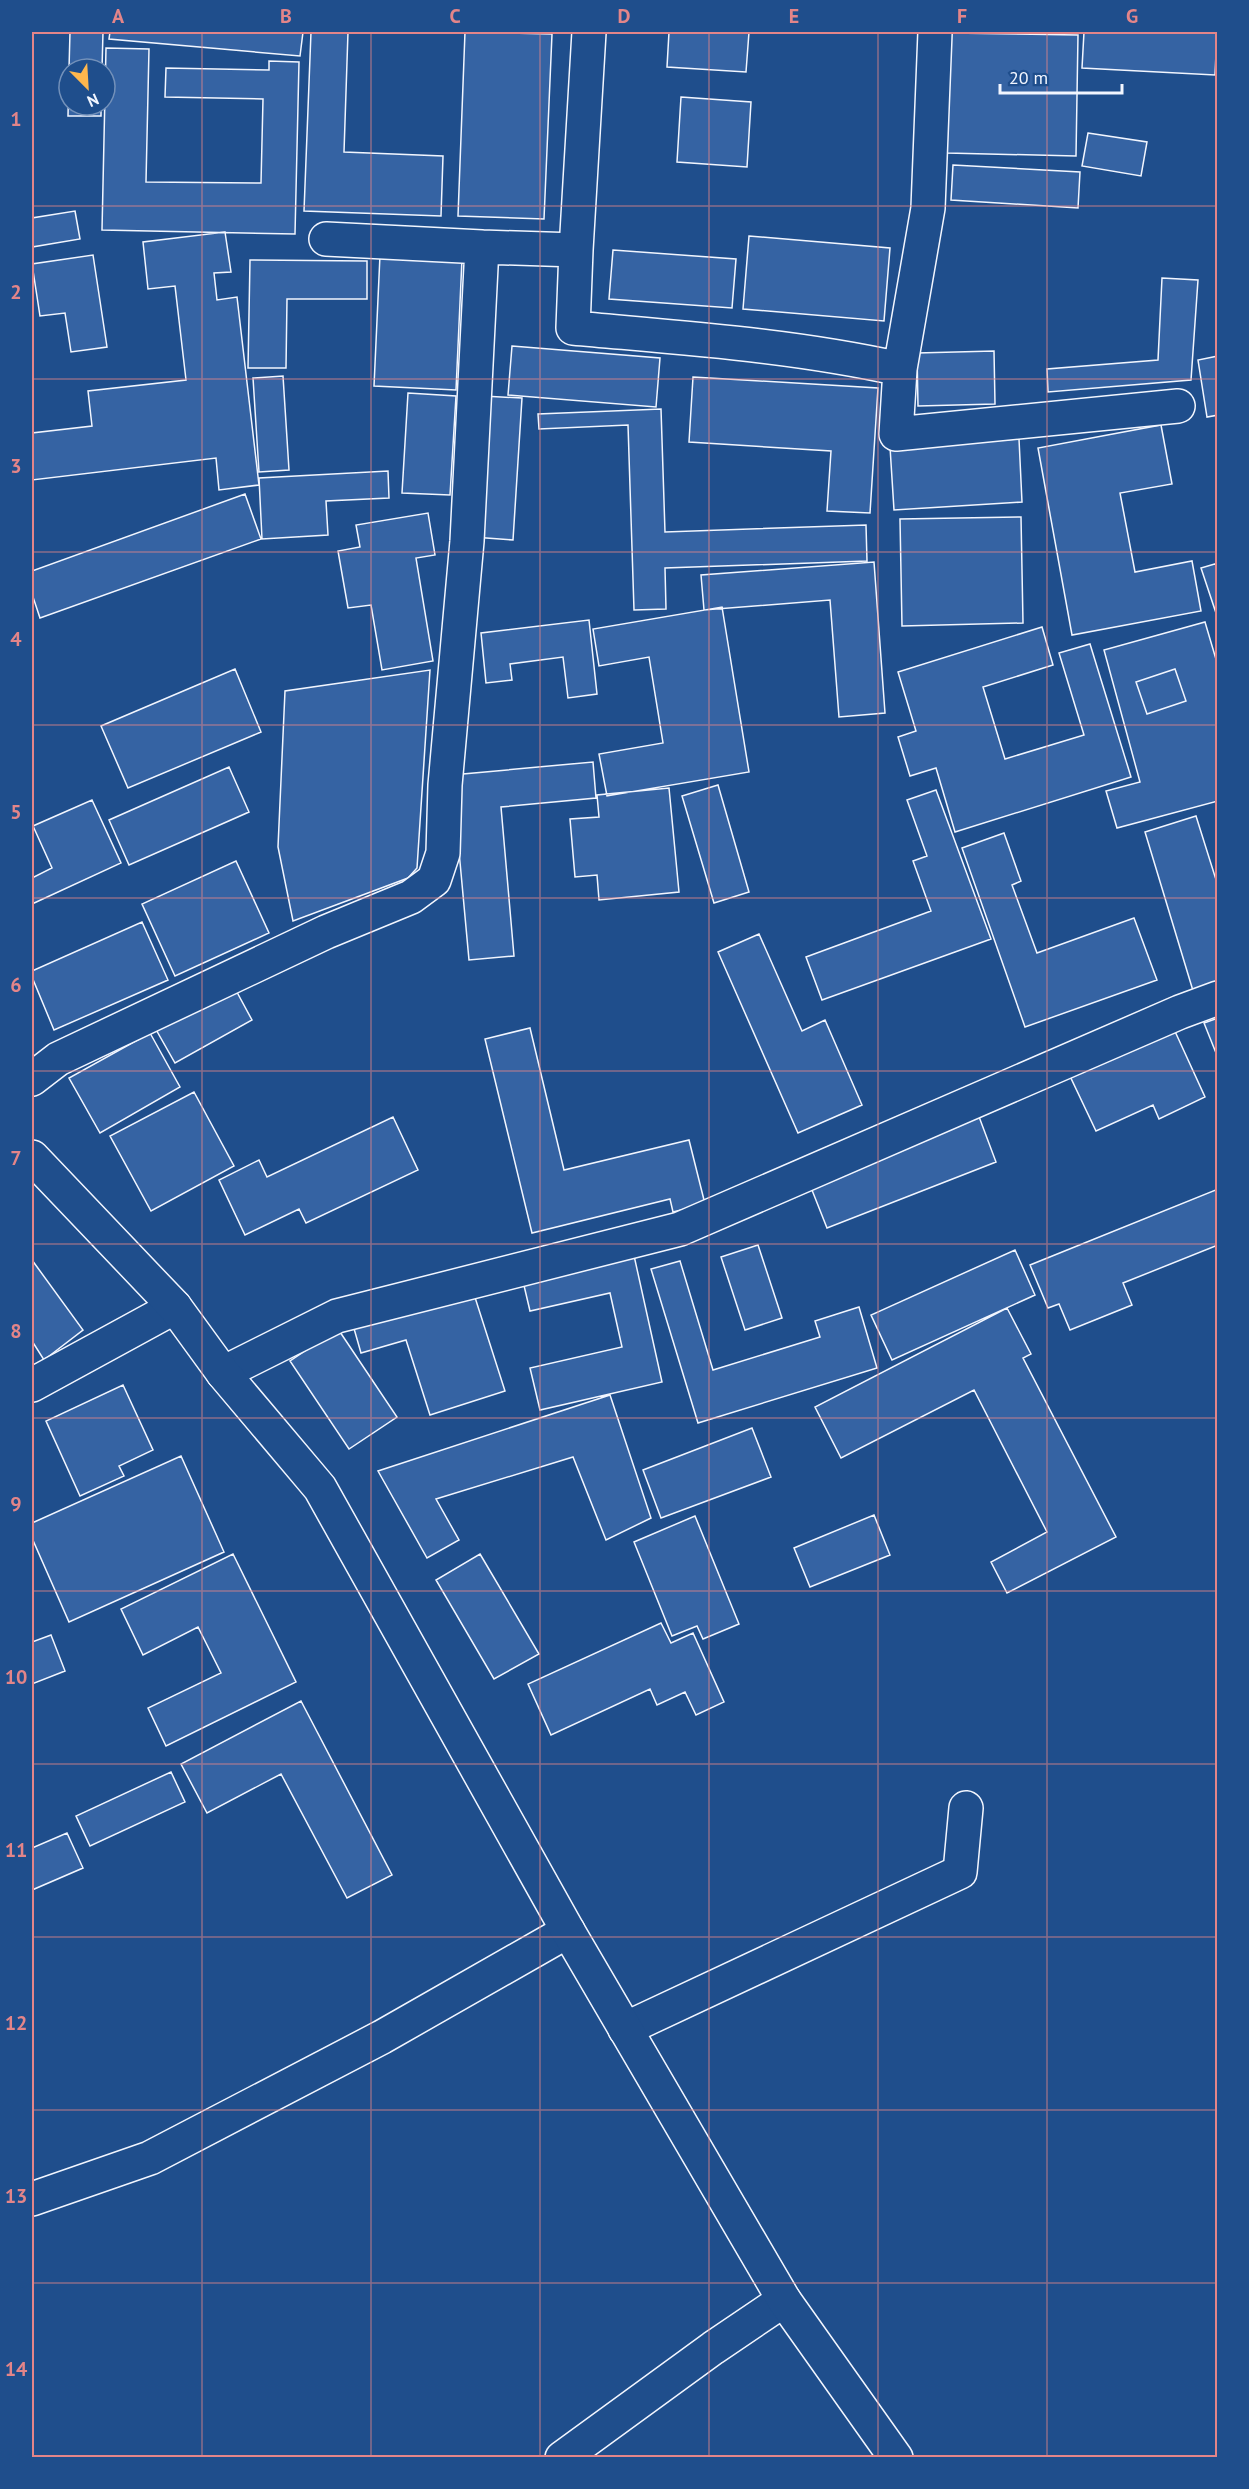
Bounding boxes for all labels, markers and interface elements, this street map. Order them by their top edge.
text: A [112,3,125,29]
text: B [280,3,292,29]
text: C [449,3,461,29]
text: D [618,3,631,29]
text: E [789,3,799,29]
text: F [957,3,967,29]
text: G [1126,3,1138,29]
north arrow [57,57,117,117]
scale bar [1000,57,1122,95]
text: 20 m [1009,66,1048,89]
text: N [84,89,102,112]
text: 1 [10,106,22,132]
text: 2 [10,279,22,305]
text: 3 [10,453,22,479]
text: 4 [10,626,22,652]
text: 5 [10,799,22,825]
text: 6 [10,972,22,998]
text: 7 [10,1145,22,1171]
text: 8 [10,1318,22,1344]
text: 9 [10,1491,22,1517]
text: 10 [5,1664,27,1690]
text: 11 [5,1837,27,1863]
text: 12 [5,2010,27,2036]
text: 13 [5,2183,27,2209]
text: 14 [5,2356,28,2382]

